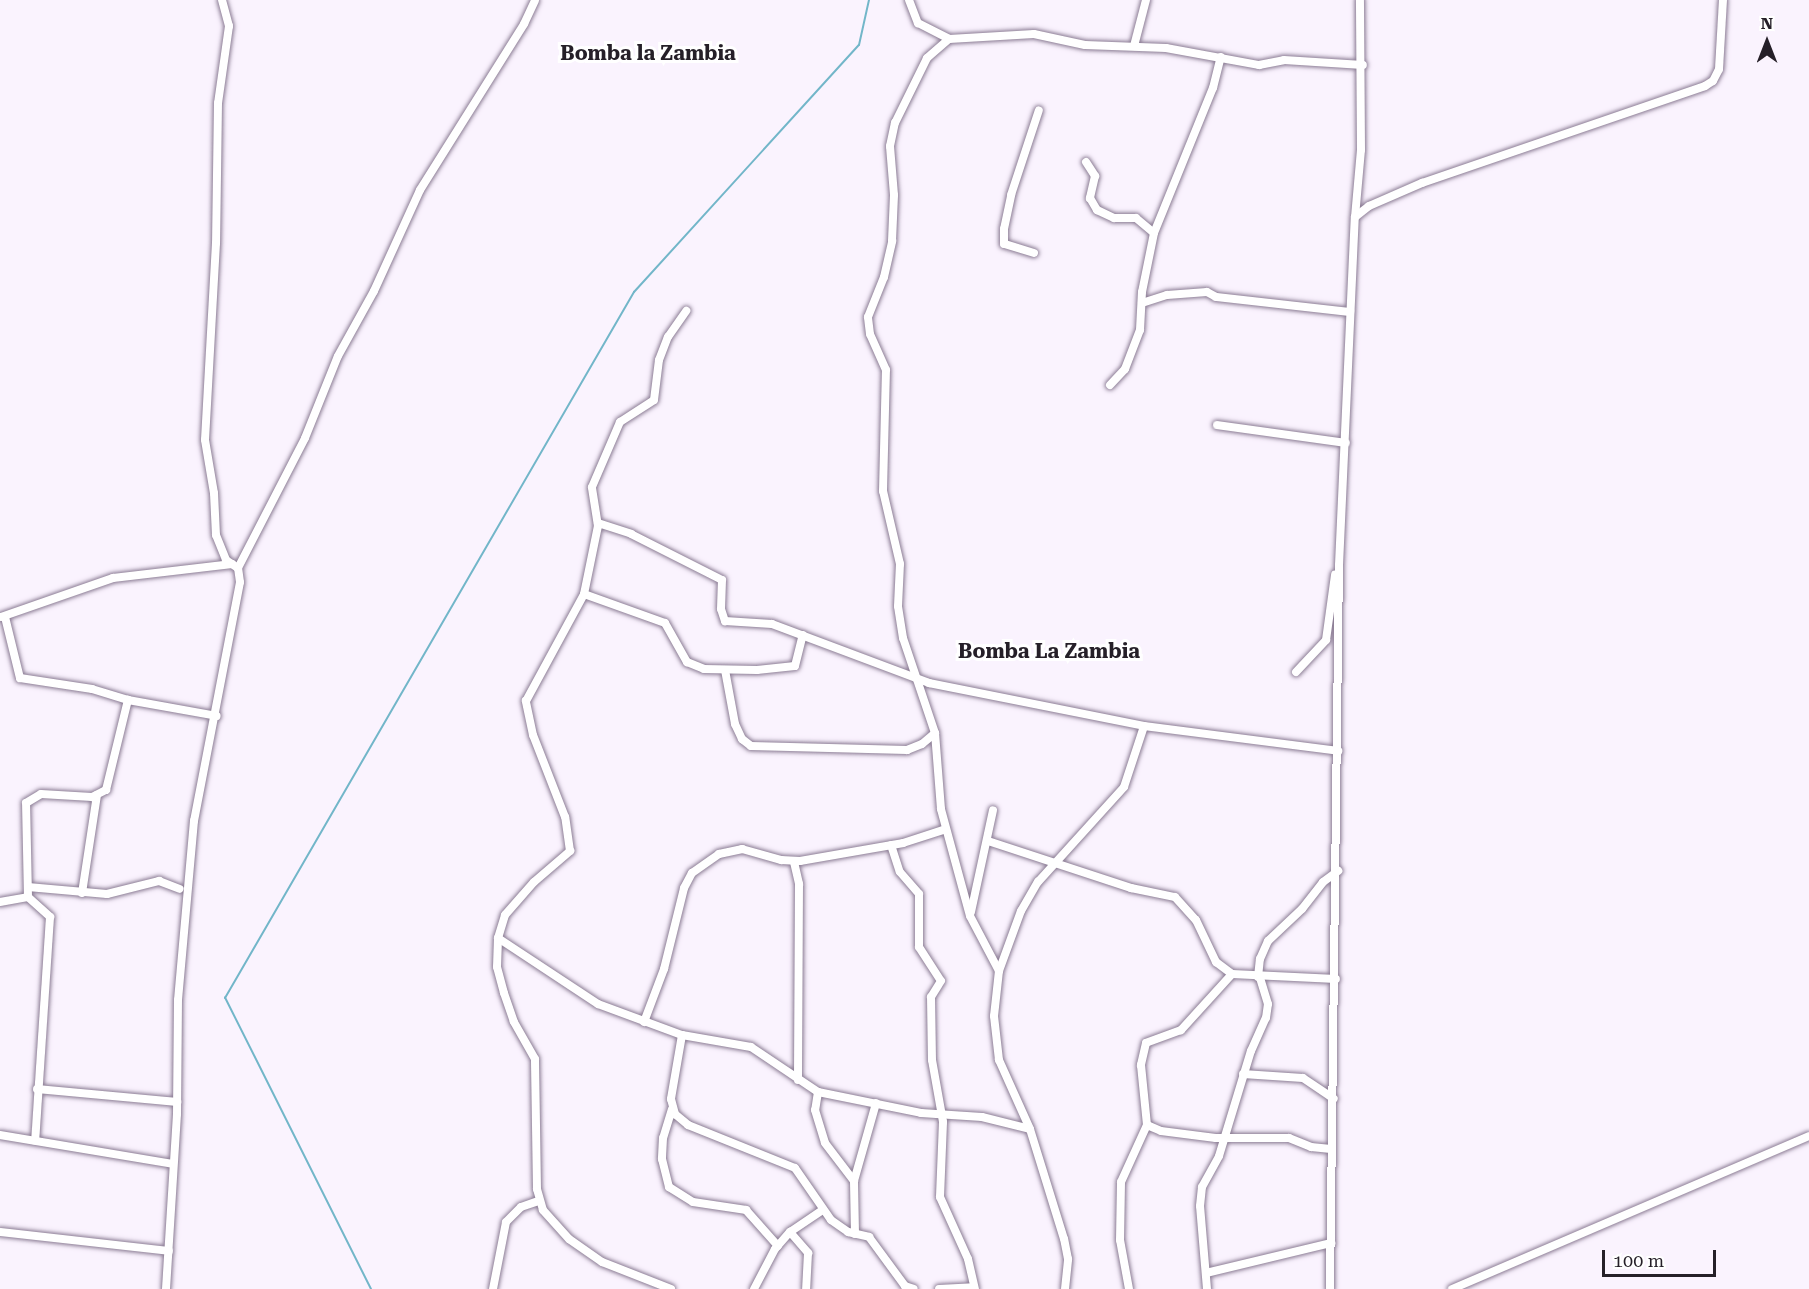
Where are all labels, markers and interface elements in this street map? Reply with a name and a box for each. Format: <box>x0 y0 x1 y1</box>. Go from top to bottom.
north arrow <box>1737 12 1797 72</box>
text: N <box>1761 14 1773 33</box>
district label: Bomba la Zambia <box>560 41 736 65</box>
district label: Bomba La Zambia <box>958 639 1140 663</box>
scale bar <box>1605 1238 1719 1276</box>
text: 100 m <box>1613 1250 1664 1271</box>

